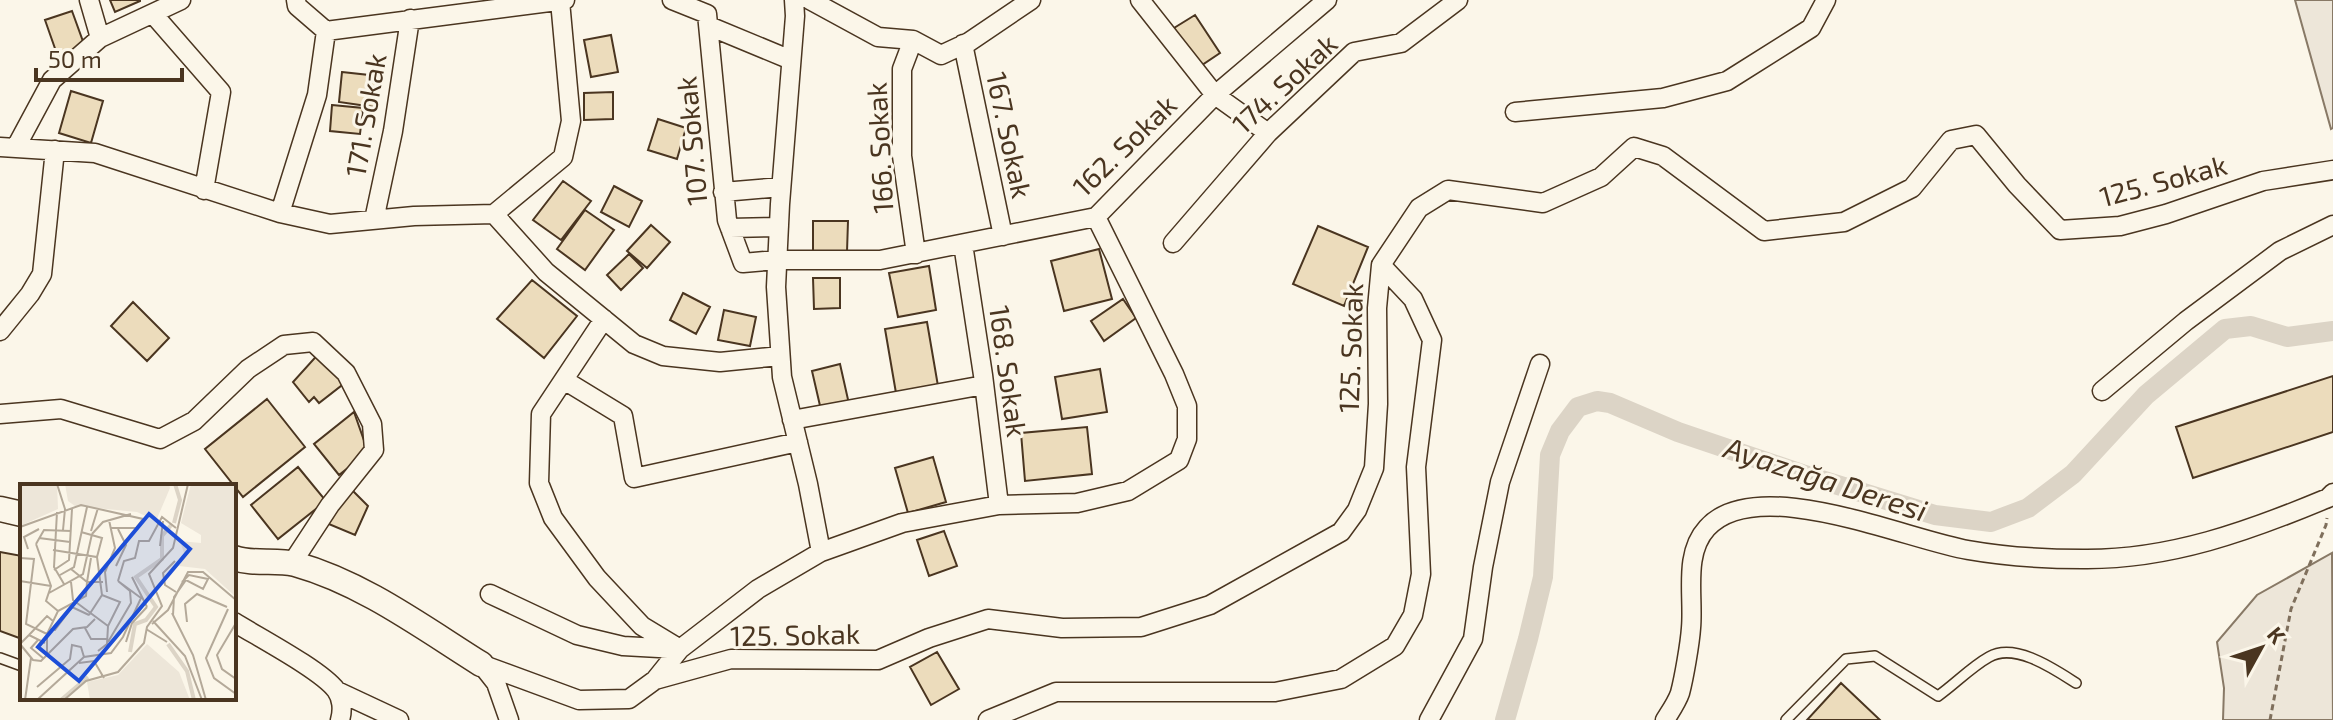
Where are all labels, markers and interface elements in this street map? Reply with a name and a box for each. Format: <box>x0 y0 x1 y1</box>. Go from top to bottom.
street label: 174. Sokak <box>1225 26 1343 140</box>
scale bar <box>36 32 182 82</box>
text: 50 m <box>48 44 102 73</box>
street label: 171. Sokak <box>337 51 393 179</box>
street label: 167. Sokak <box>980 69 1040 201</box>
street label: 107. Sokak <box>668 75 714 207</box>
street label: 166. Sokak <box>859 82 899 214</box>
street label: 162. Sokak <box>1065 87 1183 203</box>
street label: 125. Sokak <box>2096 147 2230 213</box>
street label: 125. Sokak <box>1331 282 1369 414</box>
street label: 168. Sokak <box>983 303 1035 439</box>
water label: Ayazağa Deresi <box>1719 428 1932 529</box>
inset map <box>20 484 236 700</box>
north arrow <box>2221 608 2301 688</box>
street label: 125. Sokak <box>730 616 860 652</box>
text: K <box>2263 621 2292 648</box>

